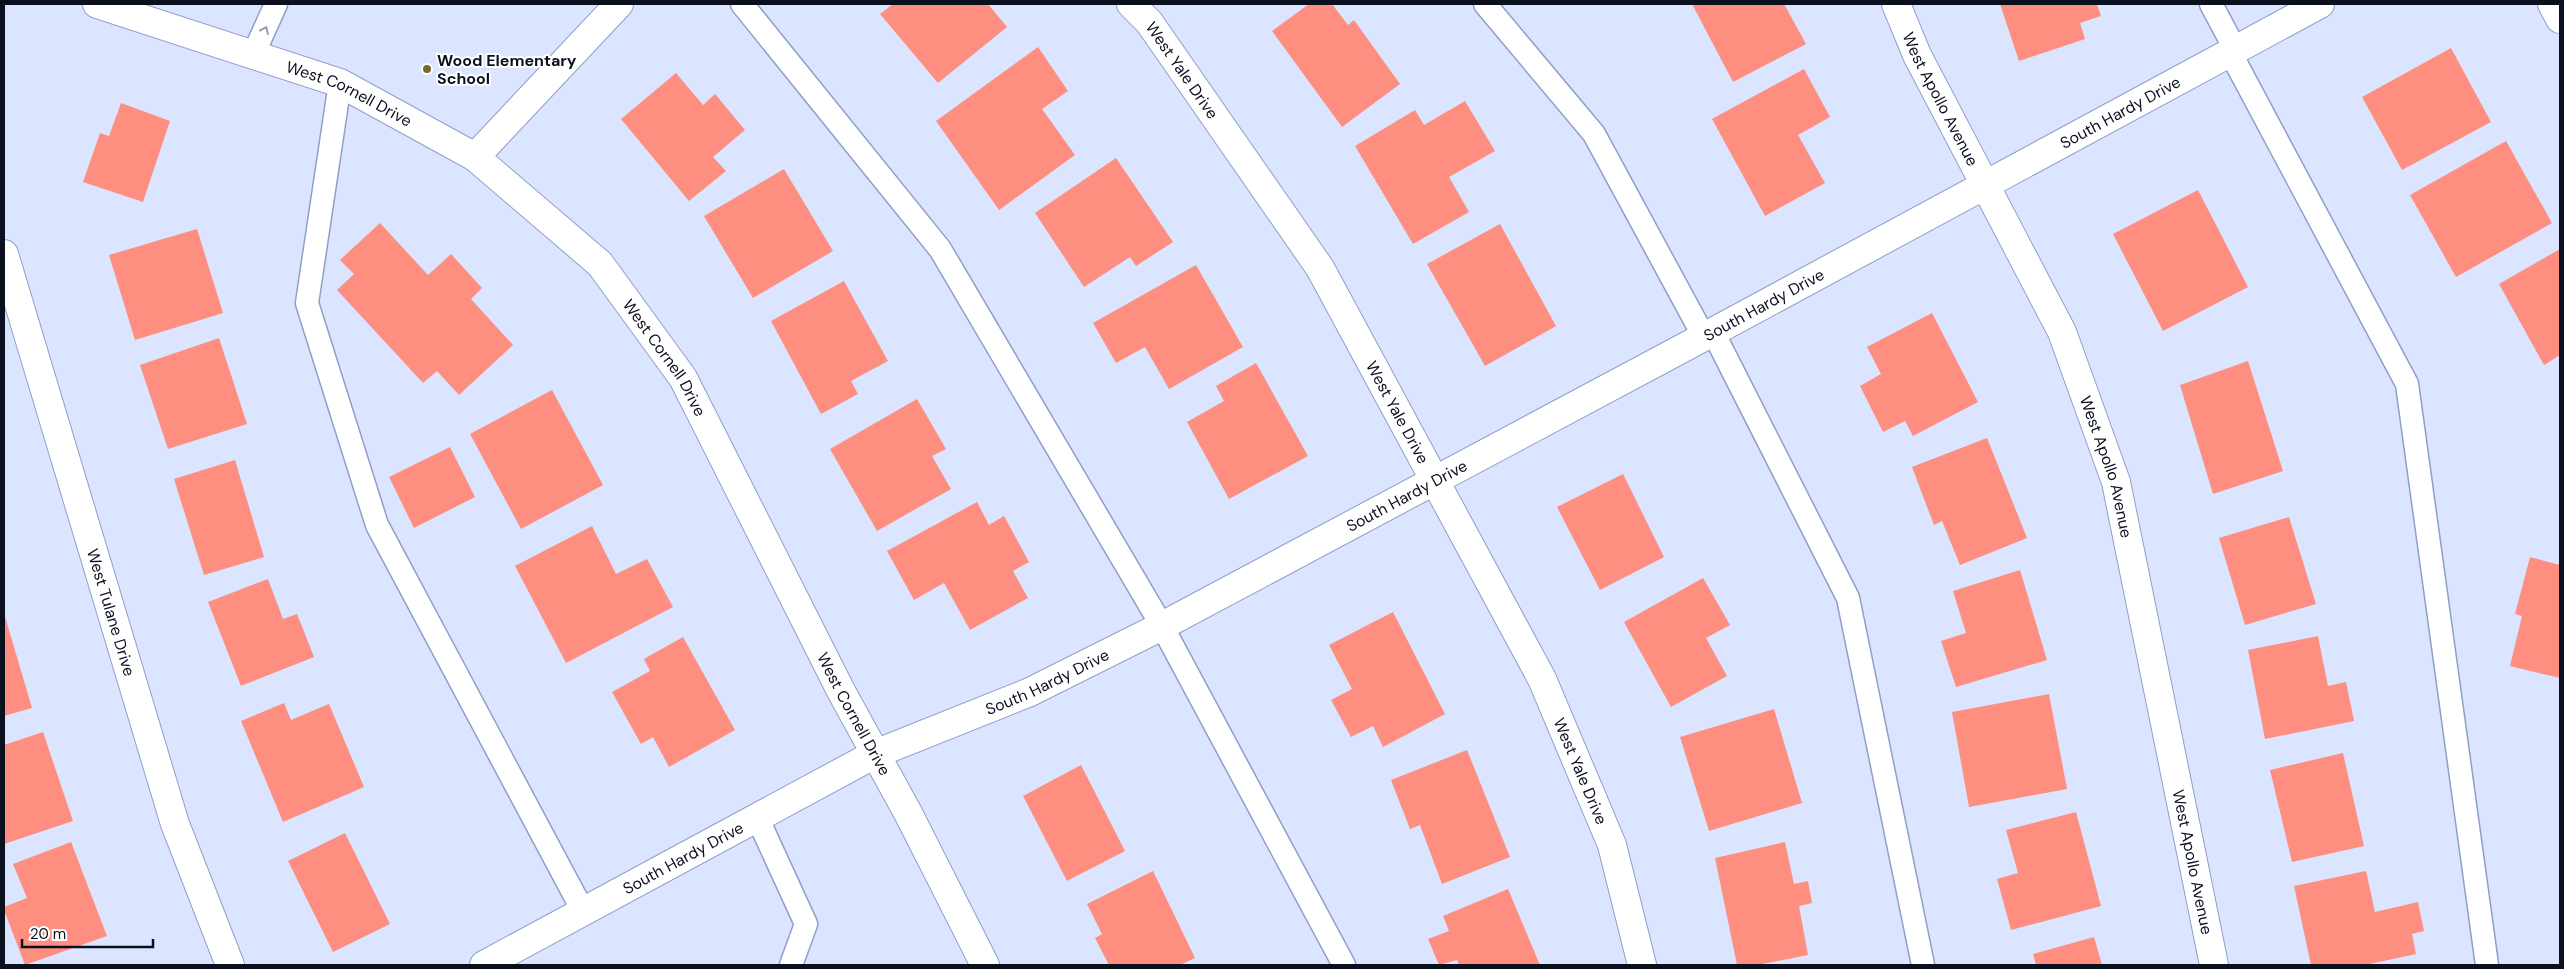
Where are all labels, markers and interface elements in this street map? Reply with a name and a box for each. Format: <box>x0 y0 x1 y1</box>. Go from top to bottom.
street label: West Yale Drive <box>1141 18 1223 123</box>
one-way arrow <box>258 26 269 35</box>
street label: West Apollo Avenue <box>1898 29 1983 170</box>
place label: Wood Elementary School <box>437 50 577 89</box>
street label: West Cornell Drive <box>284 56 416 131</box>
marker: Wood Elementary School <box>421 63 433 75</box>
street label: South Hardy Drive <box>2056 71 2184 154</box>
street label: South Hardy Drive <box>1700 264 1828 346</box>
street label: West Cornell Drive <box>618 295 711 420</box>
street label: West Yale Drive <box>1361 357 1434 468</box>
street label: West Apollo Avenue <box>2075 393 2137 540</box>
street label: South Hardy Drive <box>1343 455 1471 537</box>
street label: West Tulane Drive <box>82 546 140 679</box>
street label: South Hardy Drive <box>982 644 1113 720</box>
street label: West Cornell Drive <box>812 649 895 779</box>
street label: West Yale Drive <box>1549 715 1612 828</box>
street label: West Apollo Avenue <box>2168 788 2218 936</box>
street label: South Hardy Drive <box>619 817 747 899</box>
scale bar <box>22 916 154 948</box>
text: 20 m <box>30 924 66 944</box>

